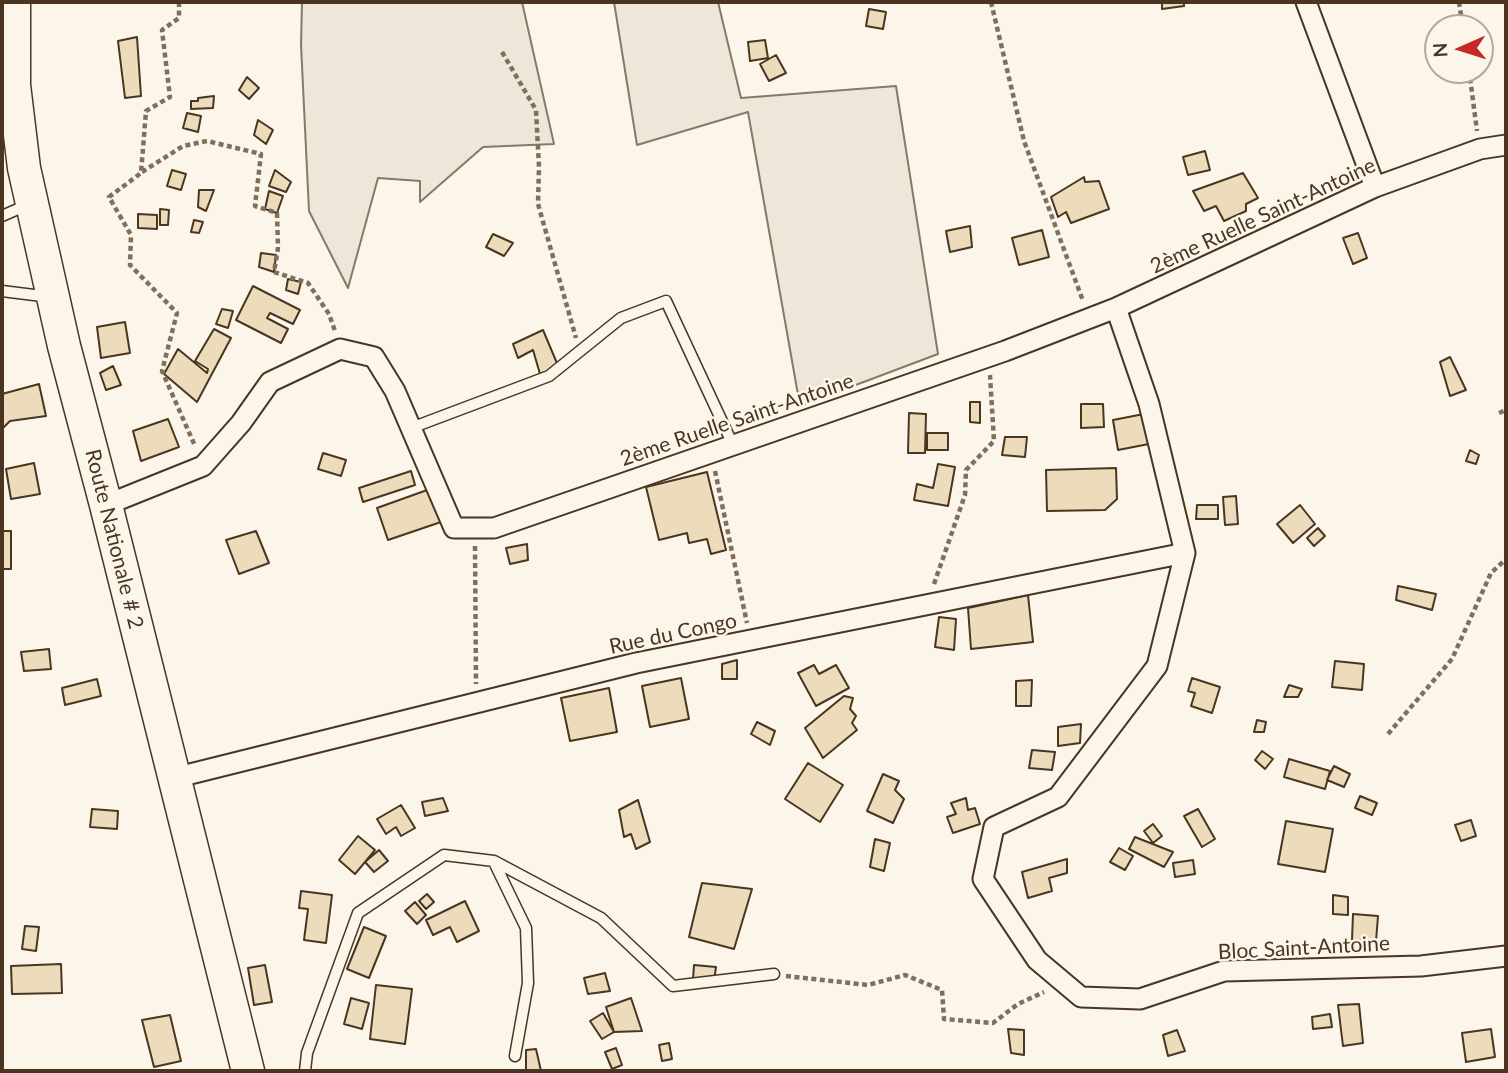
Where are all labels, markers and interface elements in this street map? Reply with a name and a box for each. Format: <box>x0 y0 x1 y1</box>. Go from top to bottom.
north arrow <box>1424 14 1494 84</box>
text: N <box>1428 42 1451 58</box>
street label: 2ème Ruelle Saint-Antoine <box>1146 153 1380 279</box>
street label: 2ème Ruelle Saint-Antoine <box>617 368 857 472</box>
street label: Route Nationale # 2 <box>79 447 149 631</box>
street label: Rue du Congo <box>607 608 739 660</box>
street label: Bloc Saint-Antoine <box>1217 931 1391 965</box>

